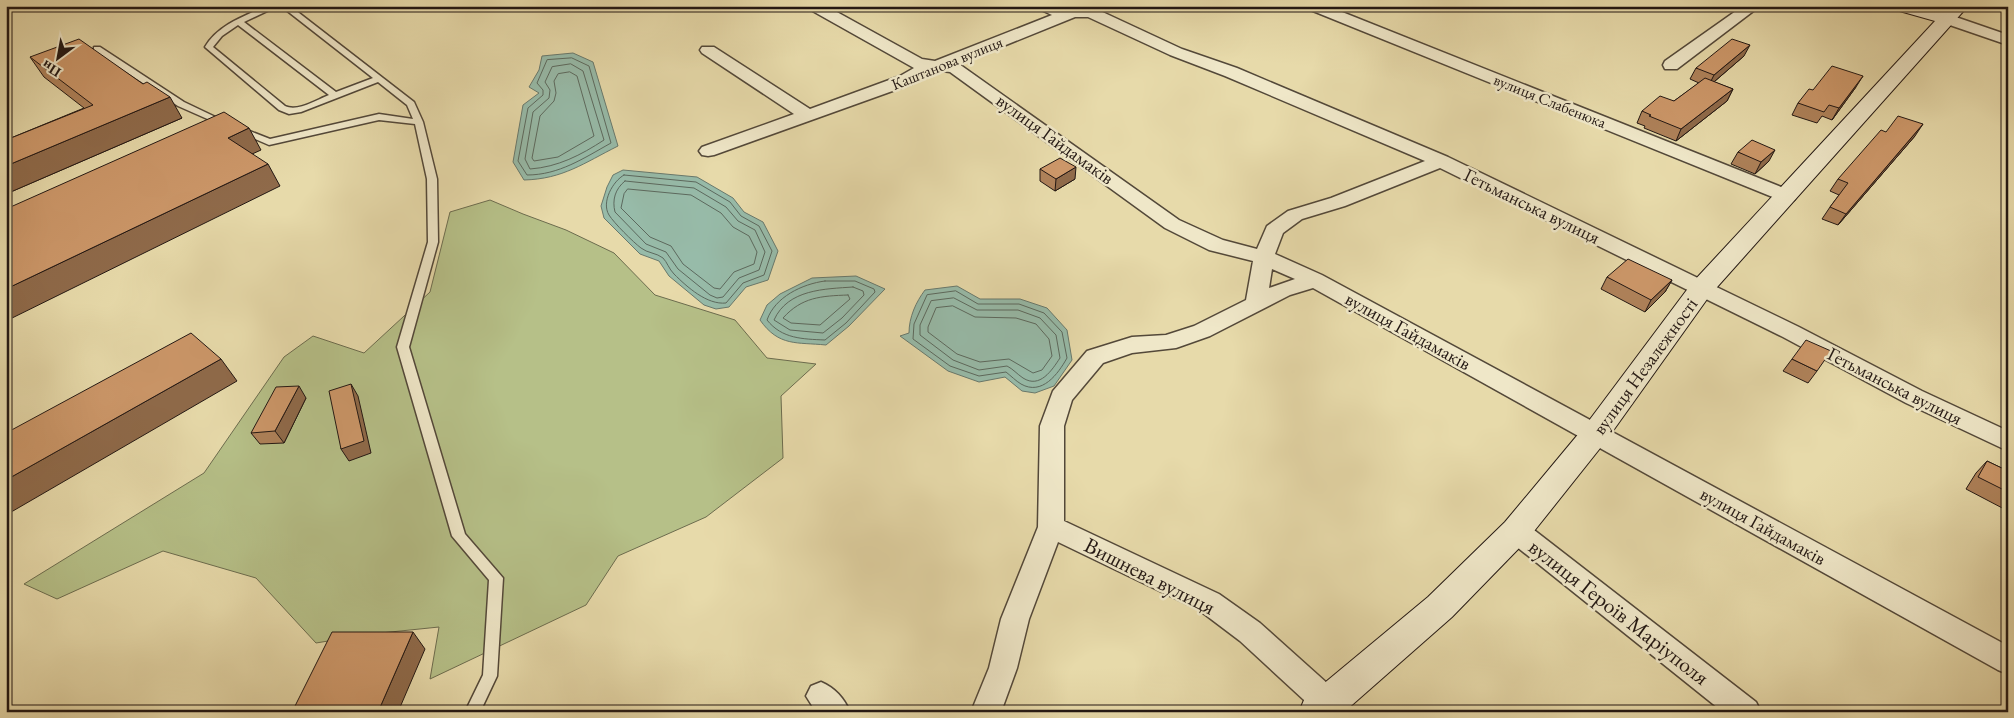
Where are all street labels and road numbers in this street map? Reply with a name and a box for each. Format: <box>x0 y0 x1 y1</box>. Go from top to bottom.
street label: Каштанова вулиця <box>888 31 1006 95</box>
street label: вулиця Слабенюка <box>1491 69 1610 133</box>
street label: вулиця Гайдамаків <box>991 88 1119 190</box>
street label: Гетьманська вулиця <box>1460 162 1605 250</box>
street label: вулиця Гайдамаків <box>1341 286 1475 376</box>
street label: вулиця Незалежності <box>1587 292 1703 440</box>
street label: Гетьманська вулиця <box>1823 341 1967 431</box>
street label: вулиця Гайдамаків <box>1696 481 1830 571</box>
street label: Вишнева вулиця <box>1079 530 1221 622</box>
street label: вулиця Героїв Маріуполя <box>1523 532 1715 692</box>

